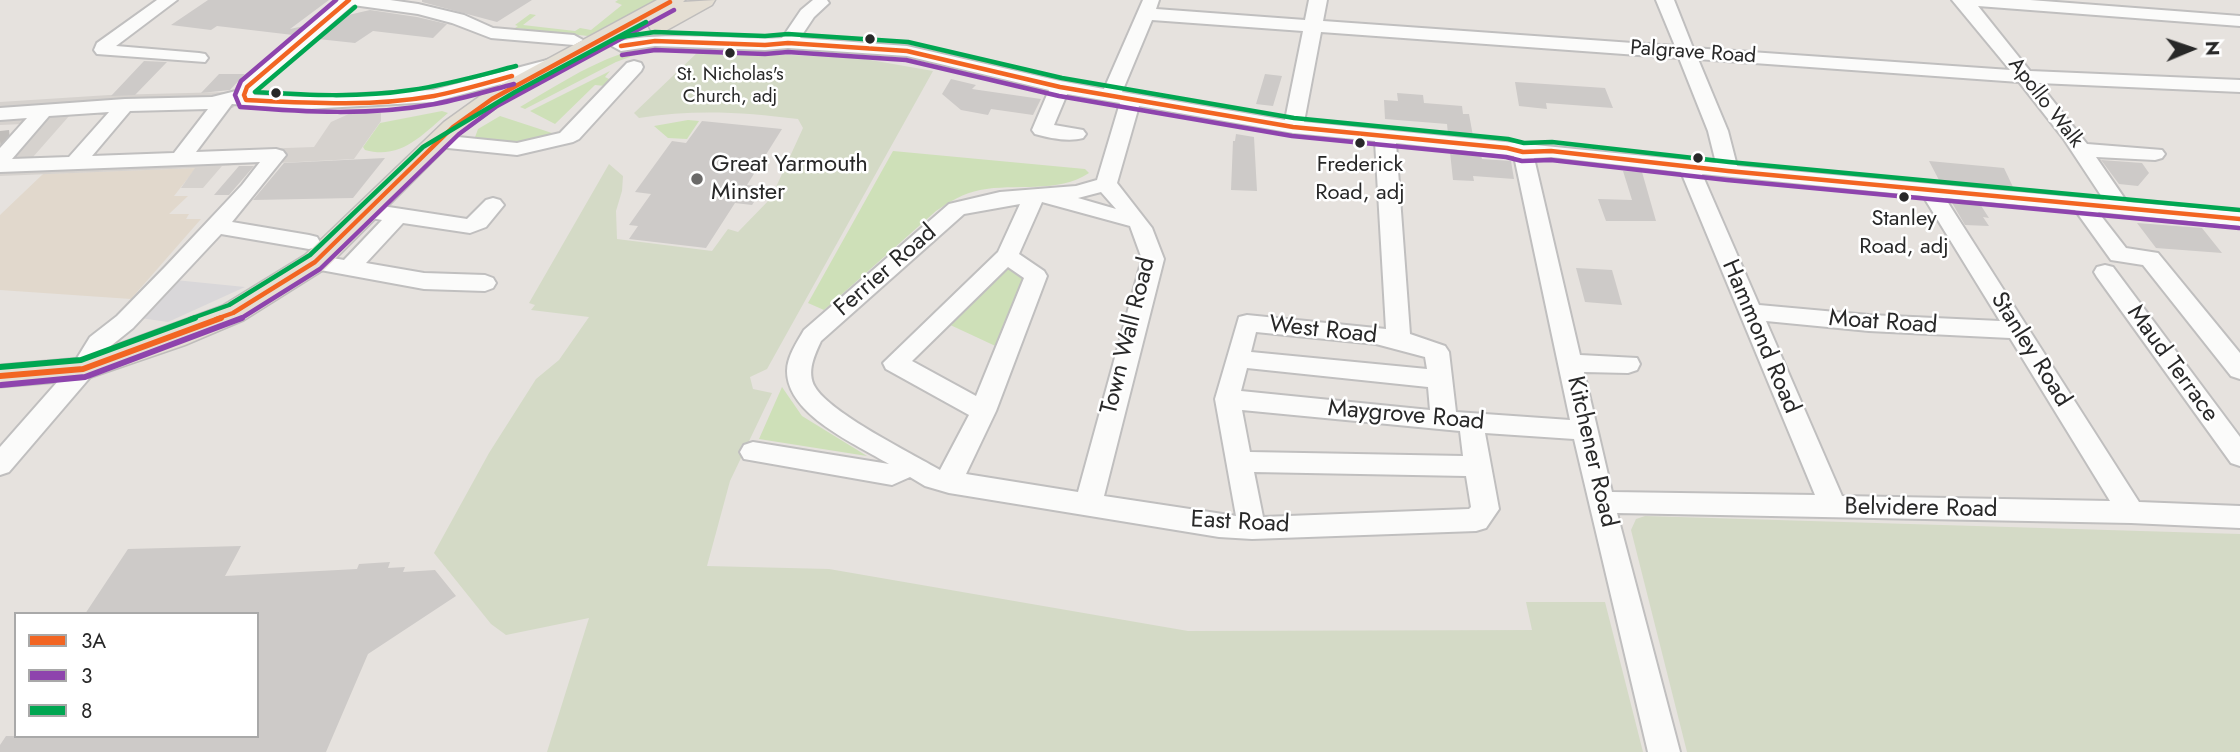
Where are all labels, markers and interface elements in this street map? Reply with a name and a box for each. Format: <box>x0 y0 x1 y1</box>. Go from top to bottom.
north arrow <box>2156 14 2226 84</box>
unlabelled marker <box>863 32 877 46</box>
street label: Palgrave Road <box>1629 36 1757 70</box>
text: N <box>2199 40 2226 56</box>
marker: St. Nicholas's Church, adj <box>723 46 737 60</box>
street label: Apollo Walk <box>2002 53 2088 153</box>
place label: St. Nicholas's Church, adj <box>676 64 784 108</box>
unlabelled marker <box>269 86 283 100</box>
marker: Frederick Road, adj <box>1353 136 1367 150</box>
place label: Great Yarmouth Minster <box>711 151 868 207</box>
unlabelled marker <box>1691 151 1705 165</box>
place label: Frederick Road, adj <box>1315 153 1405 204</box>
marker: Great Yarmouth Minster <box>689 171 705 187</box>
marker: Stanley Road, adj <box>1897 190 1911 204</box>
place label: Stanley Road, adj <box>1859 207 1949 258</box>
street label: Ferrier Road <box>829 219 943 323</box>
street label: Town Wall Road <box>1096 255 1162 417</box>
street label: Hammond Road <box>1715 256 1805 418</box>
street label: Stanley Road <box>1983 287 2077 413</box>
street label: Maud Terrace <box>2120 300 2224 428</box>
street label: Moat Road <box>1828 305 1938 341</box>
street label: West Road <box>1267 311 1379 351</box>
street label: Kitchener Road <box>1560 374 1622 530</box>
street label: Maygrove Road <box>1327 395 1485 437</box>
street label: Belvidere Road <box>1844 493 1998 525</box>
street label: East Road <box>1190 506 1290 540</box>
legend <box>14 612 259 738</box>
text: 3A <box>81 626 106 656</box>
text: 3 <box>81 661 92 691</box>
text: 8 <box>81 696 92 726</box>

